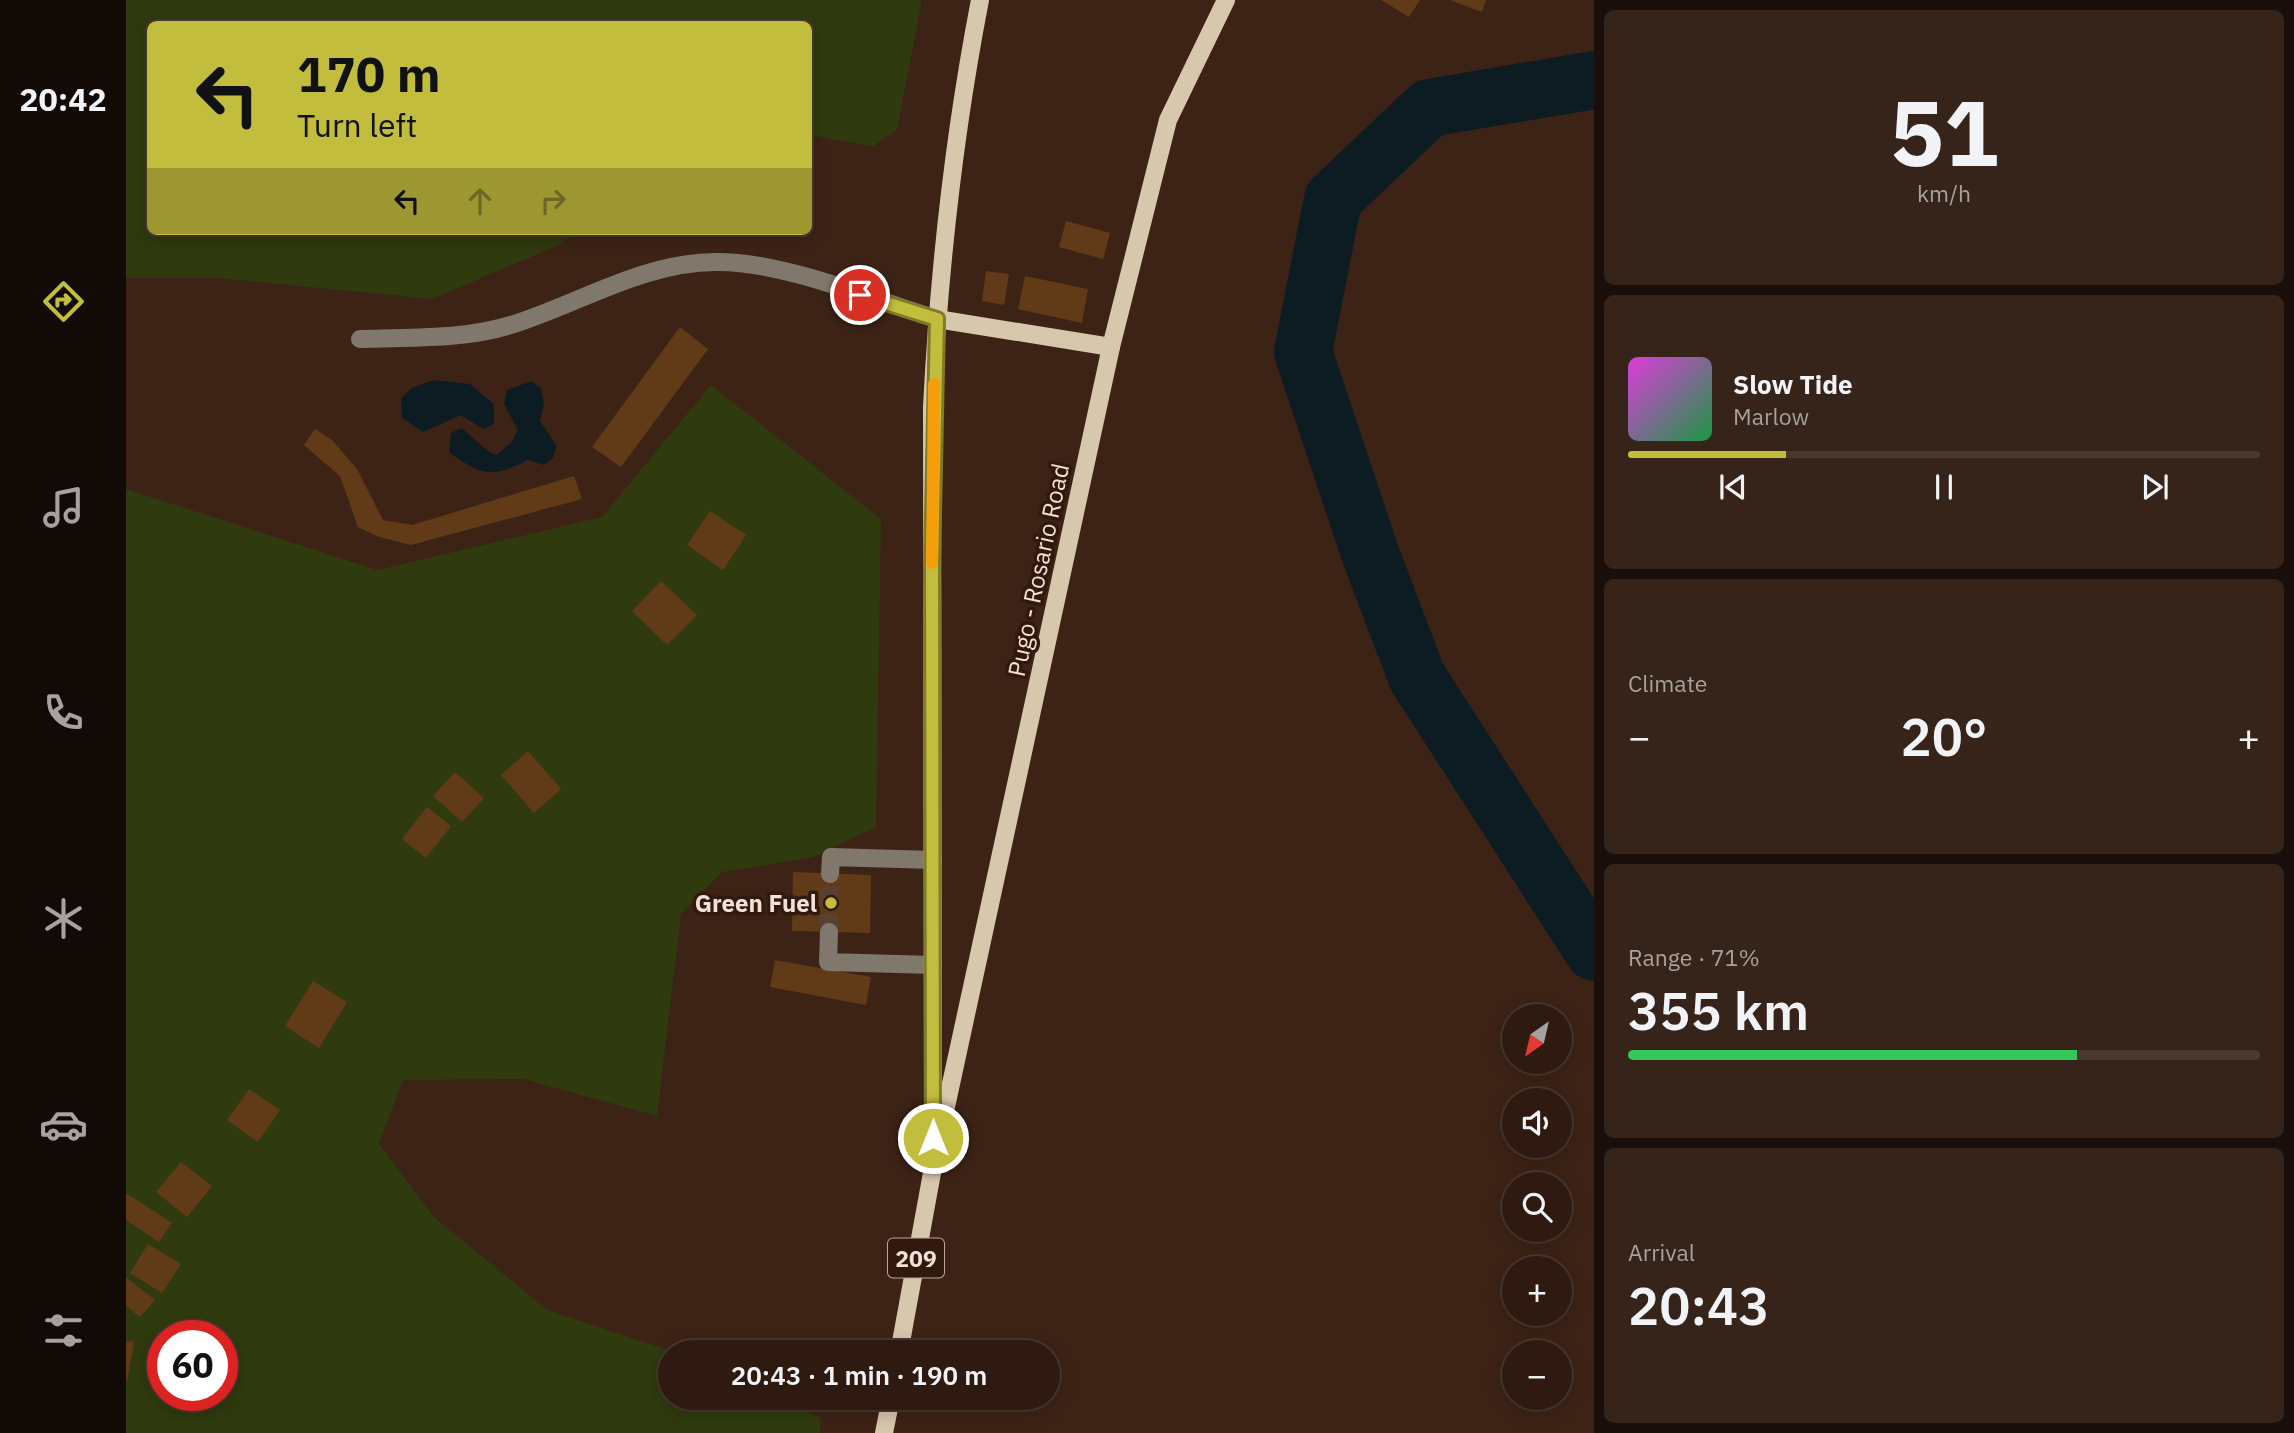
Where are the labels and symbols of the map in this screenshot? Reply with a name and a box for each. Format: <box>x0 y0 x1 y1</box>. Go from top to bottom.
pin <box>830 265 890 325</box>
street label: Pugo - Rosario Road <box>1000 460 1076 680</box>
place label: Green Fuel <box>695 887 817 919</box>
marker: Green Fuel <box>823 895 839 911</box>
north arrow <box>1502 1004 1572 1074</box>
position arrow <box>896 1101 970 1175</box>
road number: 209 <box>888 1238 944 1278</box>
speed limit sign: 60 <box>147 1320 238 1411</box>

